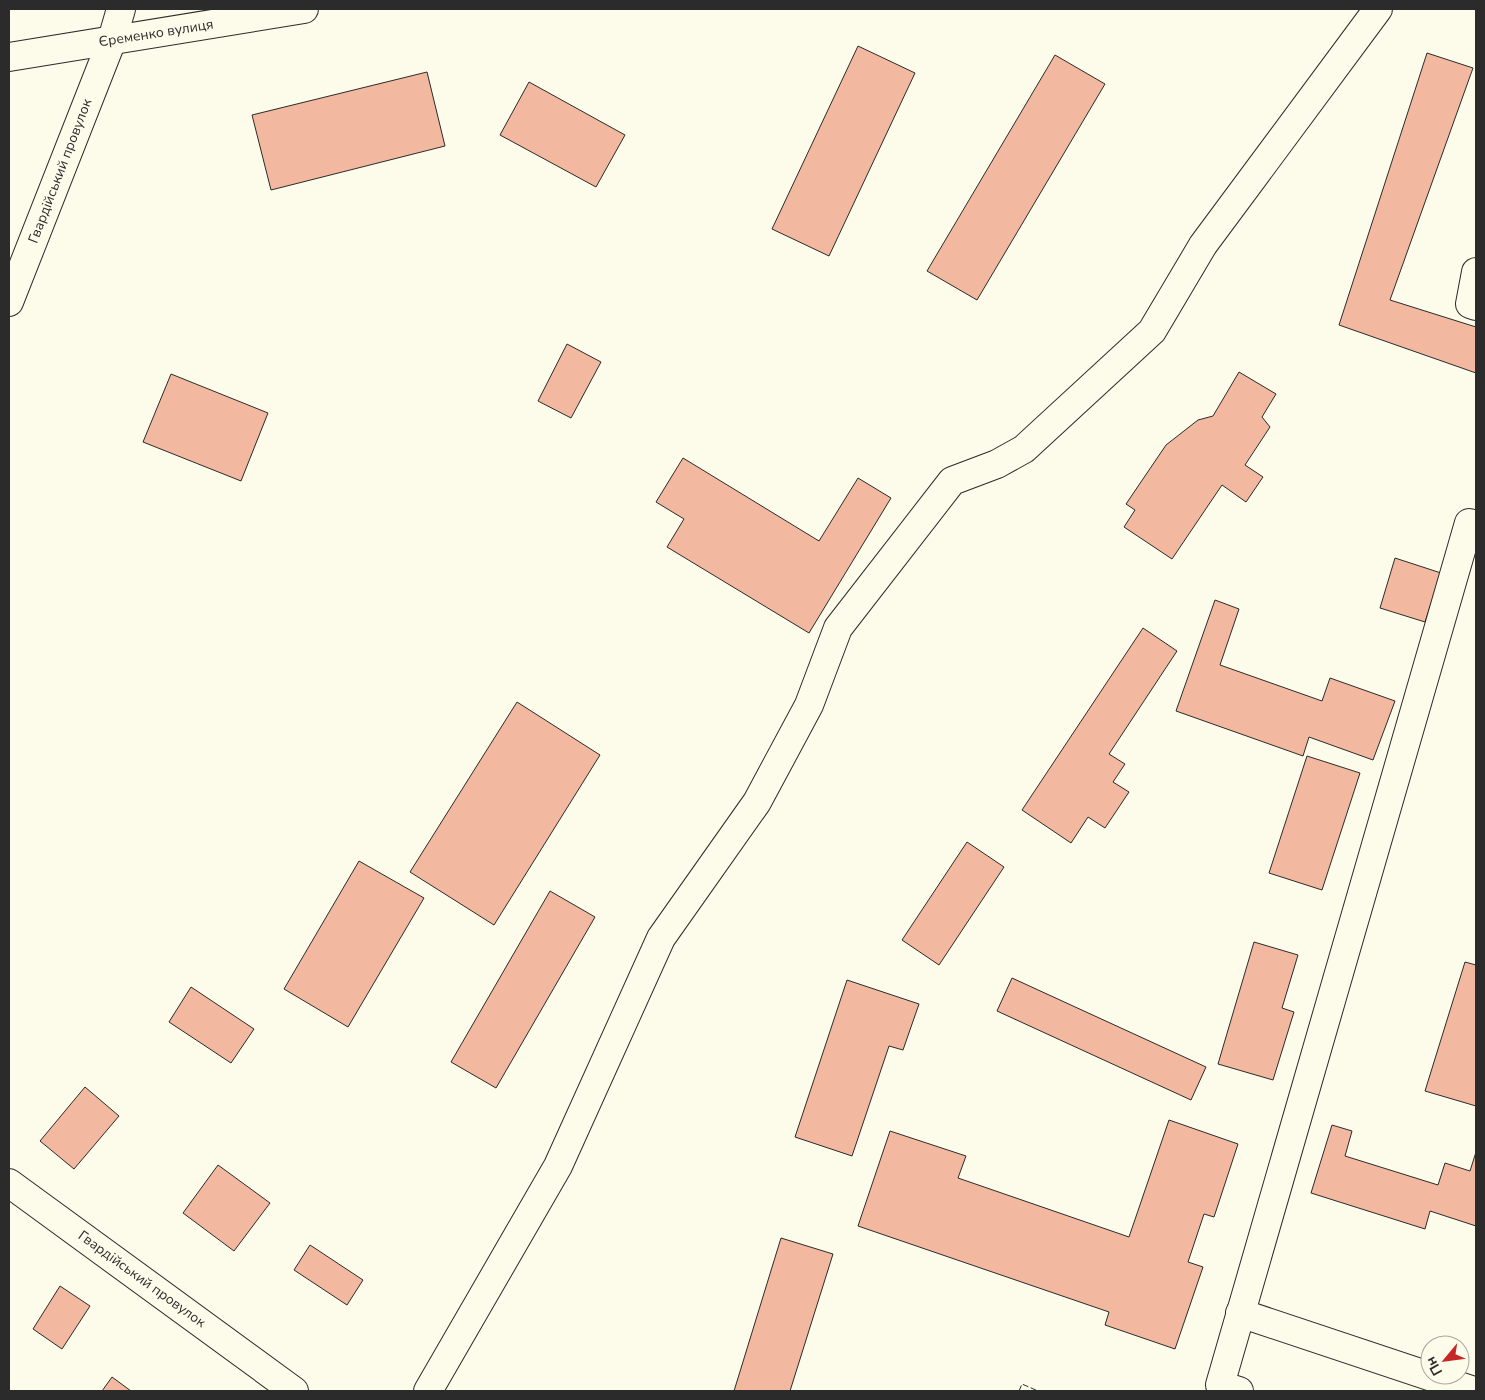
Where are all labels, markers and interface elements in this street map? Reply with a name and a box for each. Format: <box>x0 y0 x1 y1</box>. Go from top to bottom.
street label: Єременко вулиця <box>97 15 215 51</box>
street label: Гвардійський провулок <box>24 95 97 246</box>
street label: Гвардійський провулок <box>74 1226 210 1332</box>
north arrow <box>1420 1335 1470 1385</box>
text: Пн <box>1421 1353 1447 1379</box>

